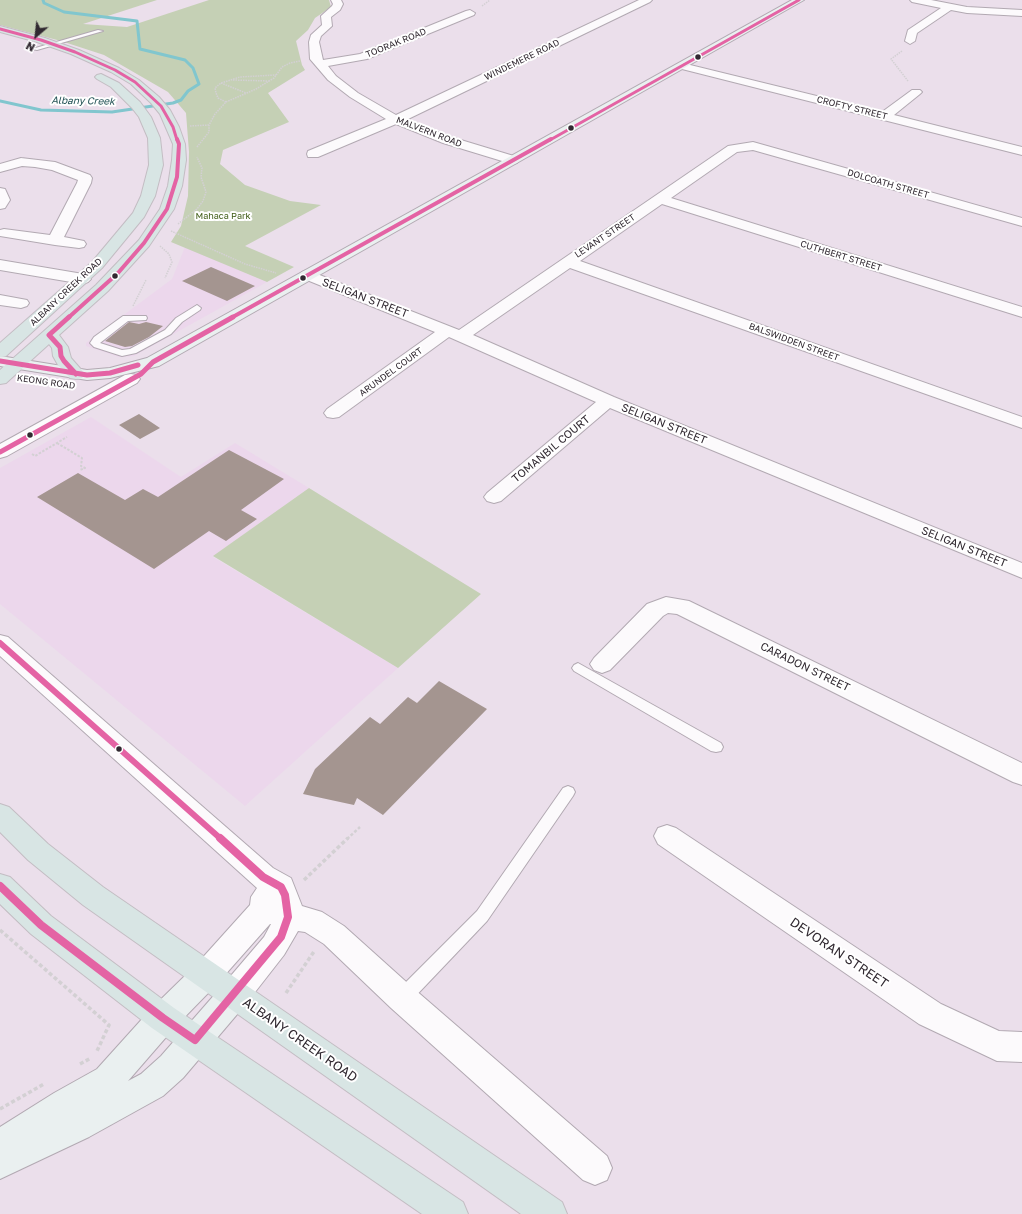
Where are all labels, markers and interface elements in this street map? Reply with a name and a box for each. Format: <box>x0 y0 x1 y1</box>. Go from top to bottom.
north arrow <box>16 16 56 56</box>
street label: TOORAK ROAD <box>364 26 428 60</box>
street label: WINDEMERE ROAD <box>483 37 561 83</box>
text: N <box>23 39 37 55</box>
unlabelled marker <box>693 52 703 62</box>
water label: Albany Creek <box>51 94 115 108</box>
street label: CROFTY STREET <box>816 94 888 122</box>
street label: MALVERN ROAD <box>395 114 463 150</box>
unlabelled marker <box>566 123 576 133</box>
street label: DOLCOATH STREET <box>846 167 930 201</box>
park label: Mahaca Park <box>195 211 251 221</box>
street label: LEVANT STREET <box>573 212 637 260</box>
street label: CUTHBERT STREET <box>799 238 883 274</box>
street label: ALBANY CREEK ROAD <box>28 256 104 328</box>
unlabelled marker <box>110 271 120 281</box>
unlabelled marker <box>298 273 308 283</box>
street label: SELIGAN STREET <box>320 276 410 320</box>
street label: BALSWIDDEN STREET <box>747 321 841 363</box>
street label: ARUNDEL COURT <box>357 345 425 399</box>
street label: KEONG ROAD <box>16 373 76 391</box>
street label: SELIGAN STREET <box>619 401 709 447</box>
street label: TOMANBIL COURT <box>509 413 593 485</box>
unlabelled marker <box>25 430 35 440</box>
street label: SELIGAN STREET <box>919 524 1009 570</box>
street label: CARADON STREET <box>758 640 852 694</box>
unlabelled marker <box>114 744 124 754</box>
street label: DEVORAN STREET <box>787 914 891 992</box>
street label: ALBANY CREEK ROAD <box>240 994 360 1086</box>

